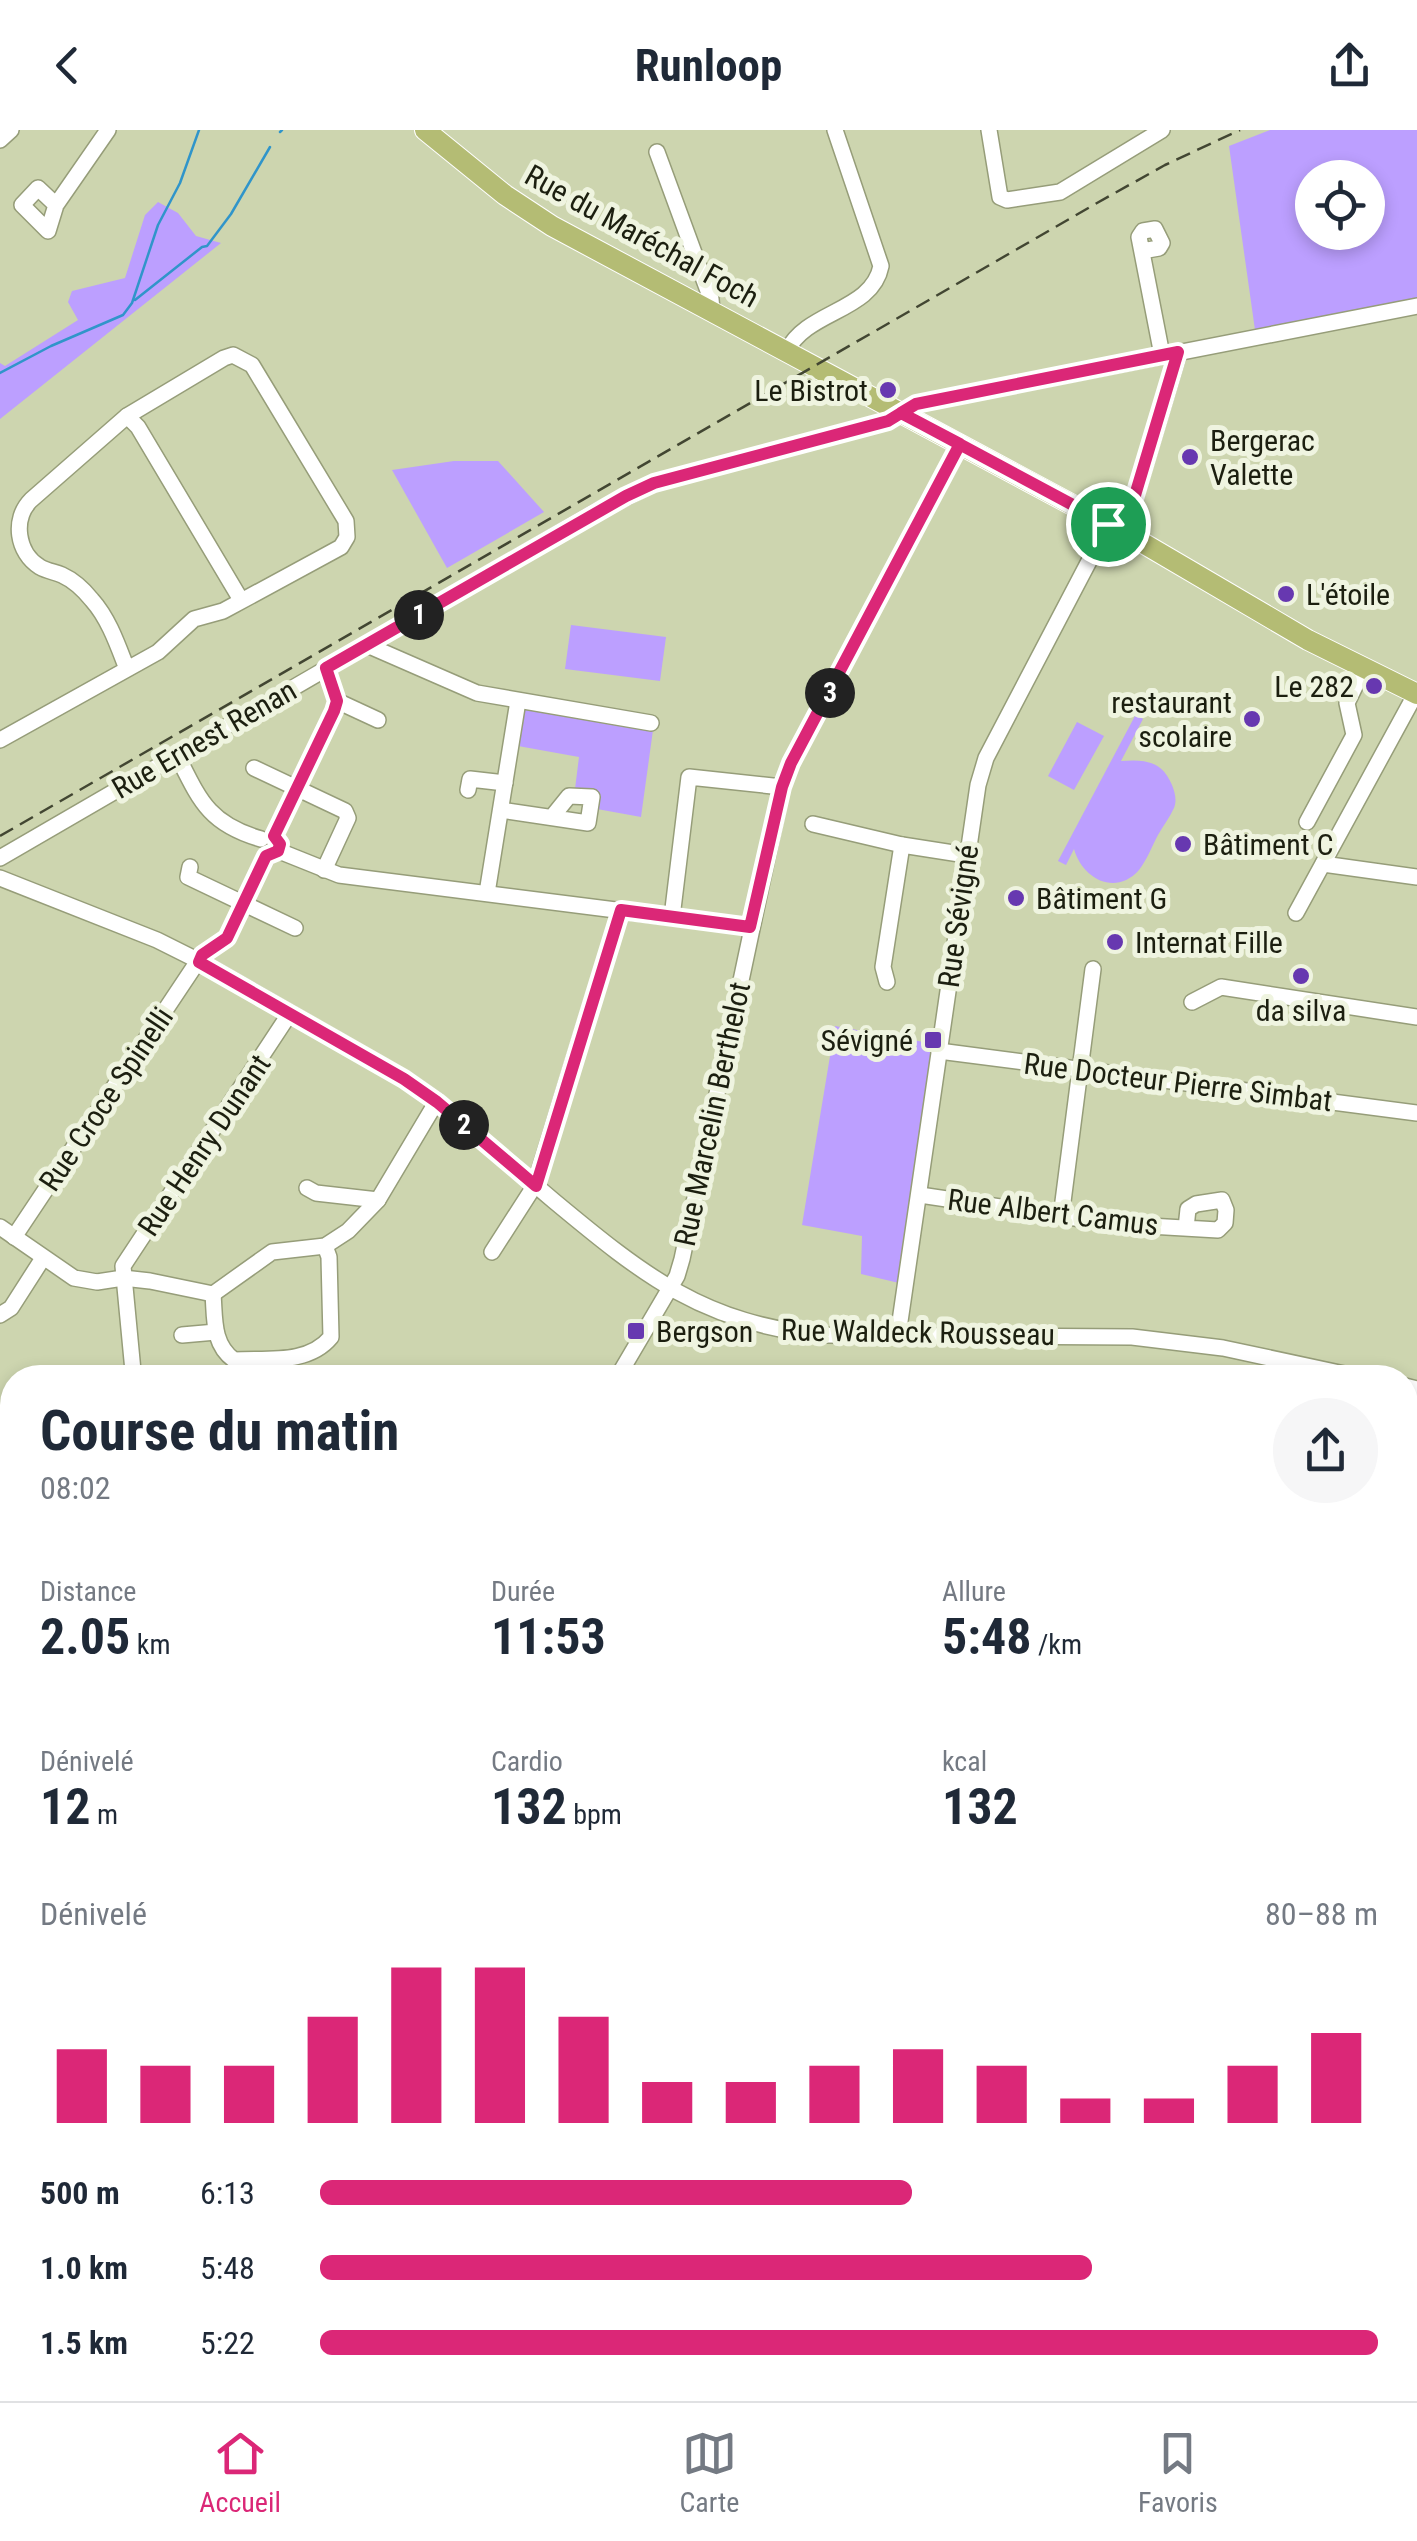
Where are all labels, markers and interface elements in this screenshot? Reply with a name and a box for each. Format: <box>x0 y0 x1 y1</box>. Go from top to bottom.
icon: back <box>40 38 95 93</box>
icon: share <box>1322 38 1377 93</box>
text: Runloop <box>635 39 782 92</box>
street label: Rue du Maréchal Foch <box>519 157 765 315</box>
map controls <box>1295 160 1385 250</box>
button: locate <box>1295 160 1385 250</box>
place label: Le Bistrot <box>754 373 868 408</box>
marker: Le Bistrot <box>877 379 899 401</box>
place label: Bergerac Valette <box>1210 423 1315 492</box>
marker: Bergerac Valette <box>1179 446 1201 468</box>
pin <box>1066 482 1151 567</box>
icon: arrive <box>1081 497 1136 552</box>
place label: L'étoile <box>1306 577 1390 612</box>
marker: L'étoile <box>1275 583 1297 605</box>
pin: 1 <box>394 590 444 640</box>
text: 1 <box>412 598 426 631</box>
pin: 3 <box>805 668 855 718</box>
place label: Le 282 <box>1274 669 1354 704</box>
street label: Rue Ernest Renan <box>106 672 302 806</box>
marker: Le 282 <box>1363 675 1385 697</box>
text: 3 <box>823 676 837 709</box>
place label: restaurant scolaire <box>1111 685 1232 754</box>
marker: restaurant scolaire <box>1241 708 1263 730</box>
place label: Bâtiment C <box>1203 827 1333 862</box>
marker: Bâtiment C <box>1172 833 1194 855</box>
street label: Rue Sévigné <box>931 842 985 990</box>
place label: Bâtiment G <box>1036 881 1167 916</box>
marker: Bâtiment G <box>1005 887 1027 909</box>
place label: Internat Fille <box>1135 925 1283 960</box>
marker: Internat Fille <box>1104 931 1126 953</box>
marker: da silva <box>1290 965 1312 987</box>
street label: Rue Marcelin Berthelot <box>667 979 757 1249</box>
place label: da silva <box>1256 993 1346 1028</box>
street label: Rue Croce Spinelli <box>32 1001 180 1197</box>
place label: Sévigné <box>820 1023 913 1058</box>
marker: Sévigné <box>922 1029 944 1051</box>
street label: Rue Docteur Pierre Simbat <box>1022 1046 1334 1118</box>
street label: Rue Henry Dunant <box>130 1048 278 1242</box>
pin: 2 <box>439 1100 489 1150</box>
text: 2 <box>457 1108 471 1141</box>
street label: Rue Albert Camus <box>946 1182 1160 1242</box>
street label: Rue Waldeck Rousseau <box>781 1312 1055 1352</box>
place label: Bergson <box>656 1314 753 1349</box>
marker: Bergson <box>625 1320 647 1342</box>
button: share <box>1273 1398 1378 1503</box>
text: Course du matin <box>40 1399 399 1463</box>
text: 08:02 <box>40 1469 111 1507</box>
text: Distance <box>40 1575 137 1608</box>
text: Durée <box>491 1575 555 1608</box>
text: Allure <box>942 1575 1006 1608</box>
text: 2.05 <box>40 1608 130 1666</box>
text: 11:53 <box>491 1608 606 1666</box>
text: 5:48 <box>942 1608 1031 1666</box>
text: km <box>130 1628 170 1661</box>
text: /km <box>1031 1628 1082 1661</box>
text: Dénivelé <box>40 1745 134 1778</box>
text: Cardio <box>491 1745 563 1778</box>
text: kcal <box>942 1745 987 1778</box>
text: 12 <box>40 1778 91 1836</box>
text: 132 <box>491 1778 567 1836</box>
text: 132 <box>942 1778 1018 1836</box>
text: m <box>91 1798 118 1831</box>
text: bpm <box>567 1798 622 1831</box>
text: Dénivelé <box>40 1895 147 1933</box>
text: 80–88 m <box>1265 1895 1378 1933</box>
text: 500 m <box>40 2174 120 2212</box>
text: 6:13 <box>200 2174 255 2212</box>
text: 1.0 km <box>40 2249 128 2287</box>
text: 5:48 <box>200 2249 255 2287</box>
text: 1.5 km <box>40 2324 128 2362</box>
text: 5:22 <box>200 2324 255 2362</box>
tab: Accueil <box>199 2426 281 2519</box>
tab: Carte <box>679 2426 739 2519</box>
tab: Favoris <box>1138 2426 1218 2519</box>

